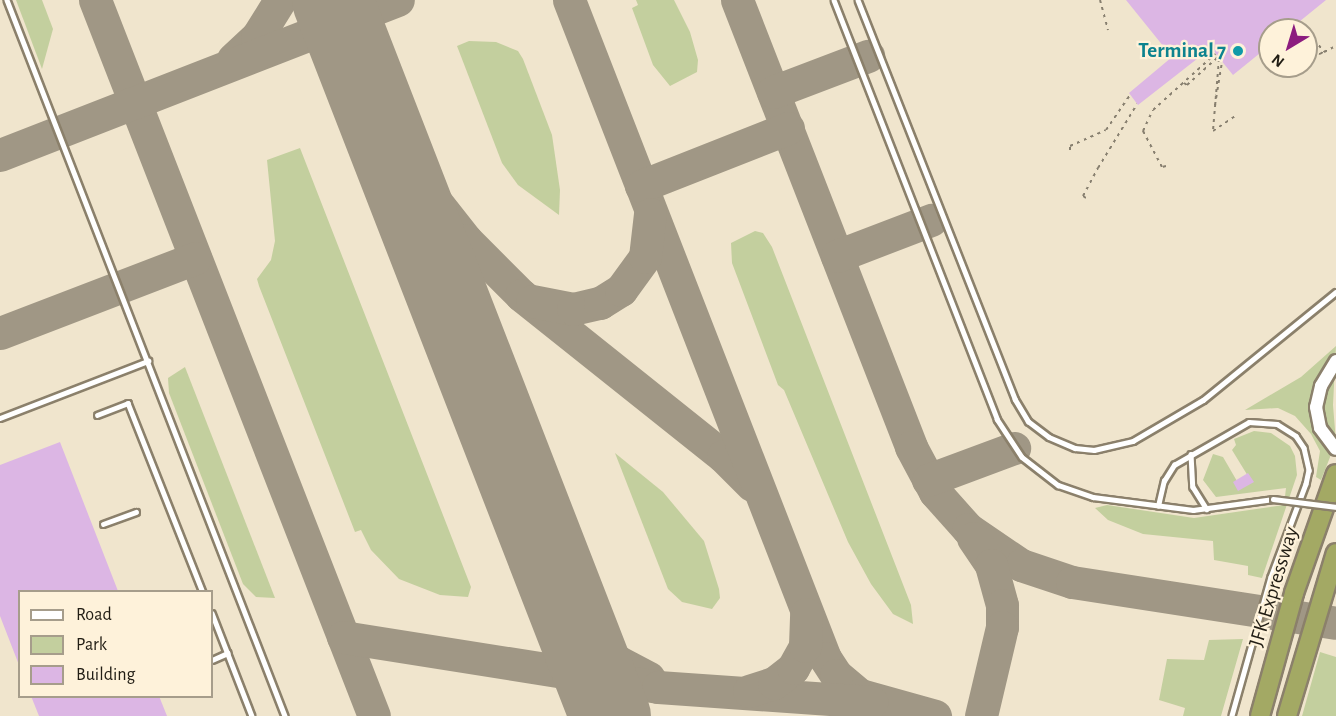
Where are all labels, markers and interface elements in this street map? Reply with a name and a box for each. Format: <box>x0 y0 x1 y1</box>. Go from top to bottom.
north arrow <box>1258 18 1318 78</box>
place label: Terminal 7 <box>1138 38 1226 64</box>
marker: Terminal 7 <box>1231 44 1245 58</box>
text: N <box>1269 51 1287 70</box>
street label: JFK Expressway <box>1244 524 1304 650</box>
legend <box>18 590 213 698</box>
text: Road <box>76 606 112 624</box>
text: Park <box>76 636 107 654</box>
text: Building <box>76 666 135 684</box>

